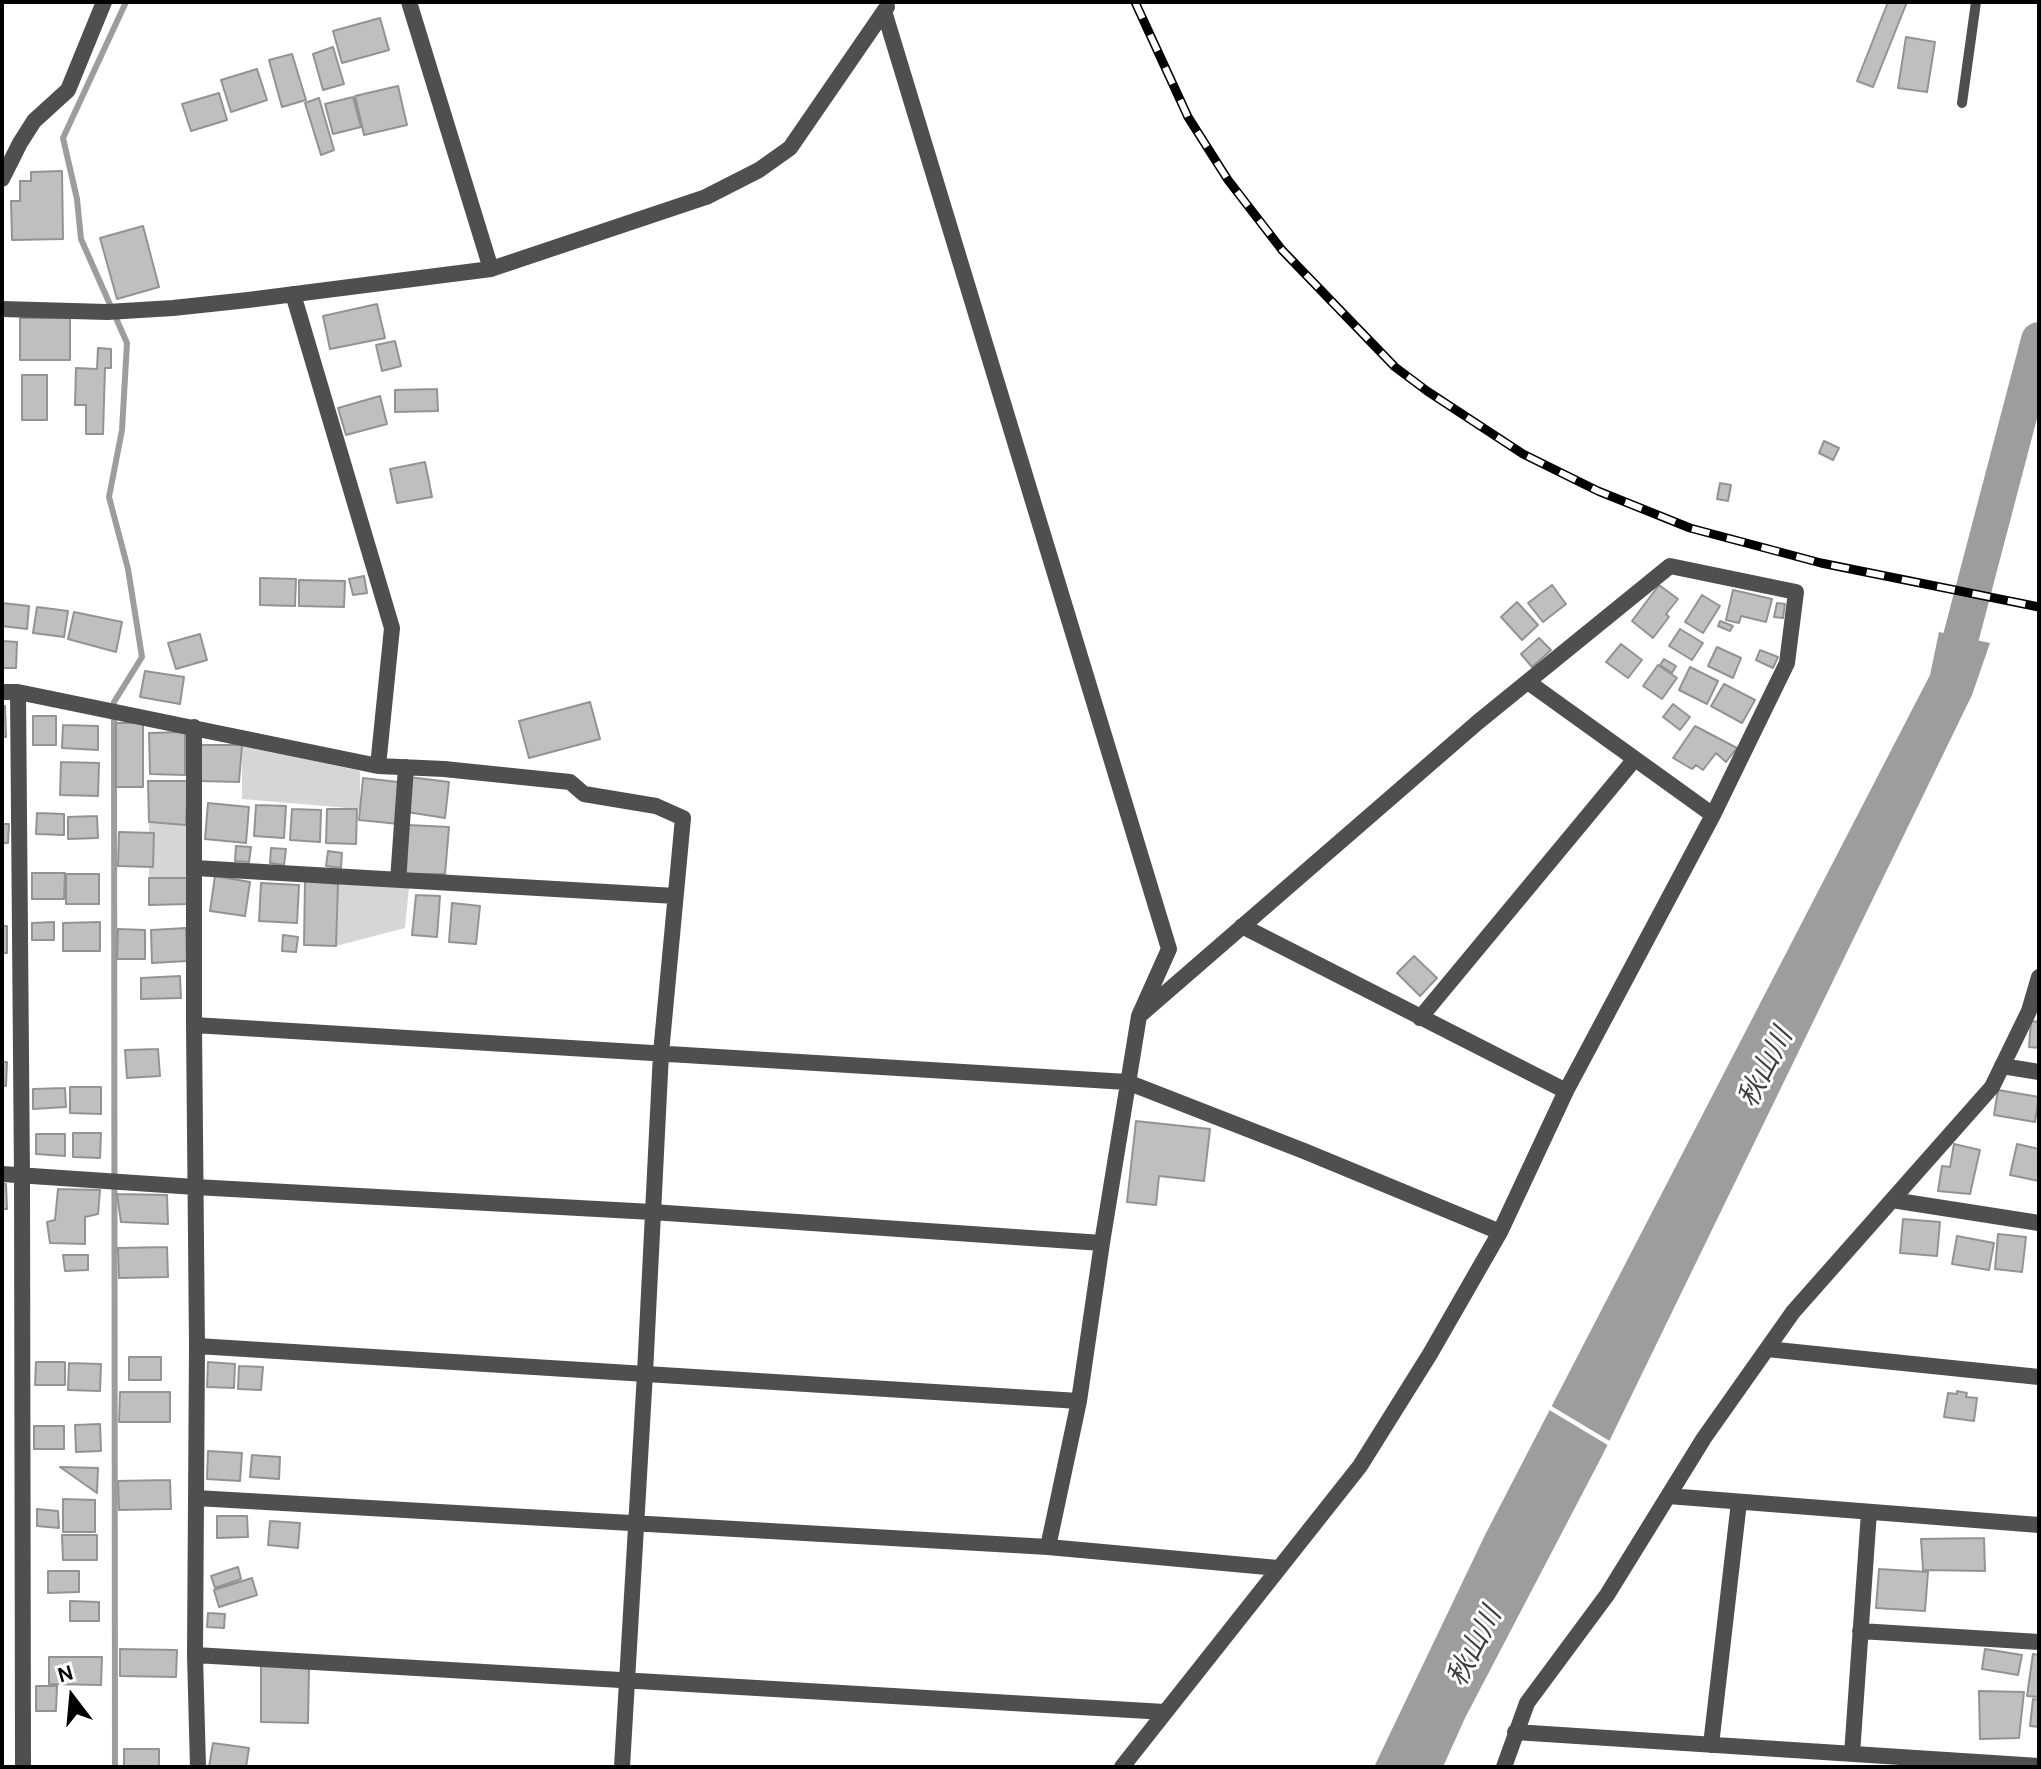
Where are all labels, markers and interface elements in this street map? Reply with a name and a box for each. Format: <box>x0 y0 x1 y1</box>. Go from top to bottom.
water label: 秋山川 <box>1732 1023 1800 1113</box>
water label: 秋山川 <box>1441 1602 1509 1692</box>
north arrow <box>32 1657 112 1737</box>
text: N <box>54 1659 77 1689</box>

